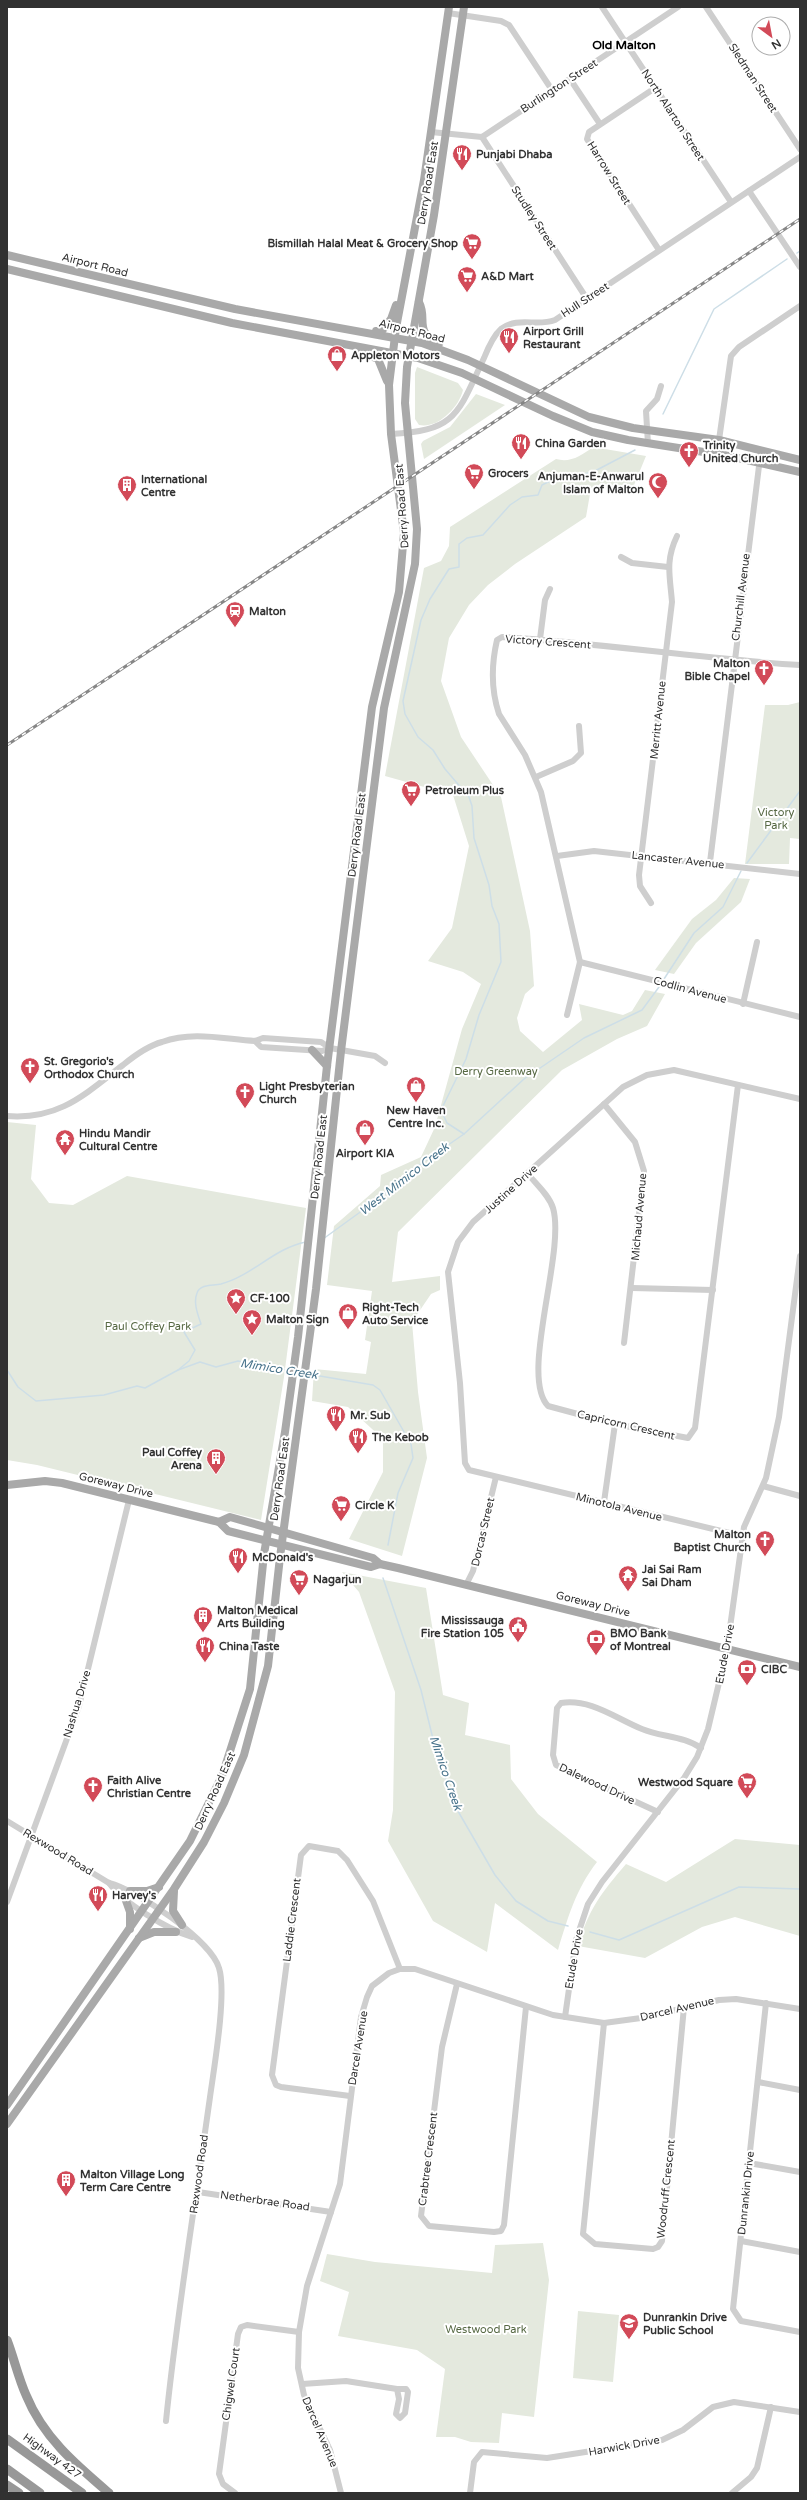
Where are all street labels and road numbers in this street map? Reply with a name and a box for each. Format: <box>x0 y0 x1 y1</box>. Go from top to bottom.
street label: Sledman Street <box>726 41 780 115</box>
street label: Burlington Street <box>518 56 600 116</box>
street label: North Alarton Street <box>639 67 707 163</box>
street label: Harrow Street <box>584 139 634 207</box>
street label: Derry Road East <box>415 140 441 226</box>
street label: Studley Street <box>509 184 559 252</box>
street label: Airport Road <box>61 251 129 279</box>
street label: Hull Street <box>559 280 611 320</box>
street label: Airport Road <box>378 317 446 345</box>
street label: Derry Road East <box>393 463 411 549</box>
street label: Churchill Avenue <box>729 553 753 641</box>
street label: Victory Crescent <box>505 633 591 651</box>
street label: Merritt Avenue <box>647 680 669 760</box>
street label: Derry Road East <box>345 792 369 878</box>
street label: Lancaster Avenue <box>631 849 725 871</box>
street label: Codlin Avenue <box>652 974 728 1006</box>
street label: Derry Road East <box>308 1114 330 1200</box>
street label: Justine Drive <box>482 1162 540 1216</box>
street label: Michaud Avenue <box>629 1173 649 1261</box>
street label: Capricorn Crescent <box>576 1407 676 1443</box>
street label: Derry Road East <box>268 1436 292 1522</box>
street label: Goreway Drive <box>78 1470 154 1500</box>
street label: Minotola Avenue <box>574 1490 664 1524</box>
street label: Dorcas Street <box>469 1496 497 1568</box>
street label: Goreway Drive <box>555 1589 631 1619</box>
street label: Etude Drive <box>713 1623 737 1685</box>
street label: Nashua Drive <box>61 1669 93 1739</box>
street label: Derry Road East <box>192 1750 238 1832</box>
street label: Dalewood Drive <box>557 1761 637 1807</box>
street label: Rexwood Road <box>21 1826 96 1878</box>
street label: Laddie Crescent <box>280 1877 304 1963</box>
street label: Etude Drive <box>562 1928 586 1990</box>
street label: Darcel Avenue <box>639 1994 715 2024</box>
street label: Darcel Avenue <box>346 2010 370 2086</box>
street label: Crabtree Crescent <box>416 2111 440 2207</box>
street label: Rexwood Road <box>187 2134 211 2214</box>
street label: Woodruff Crescent <box>654 2139 678 2239</box>
street label: Dunrankin Drive <box>735 2151 757 2235</box>
street label: Netherbrae Road <box>219 2188 311 2214</box>
street label: Chigwel Court <box>219 2347 243 2421</box>
street label: Darcel Avenue <box>299 2395 341 2469</box>
street label: Highway 427 <box>20 2431 84 2481</box>
street label: Harwick Drive <box>587 2433 661 2459</box>

